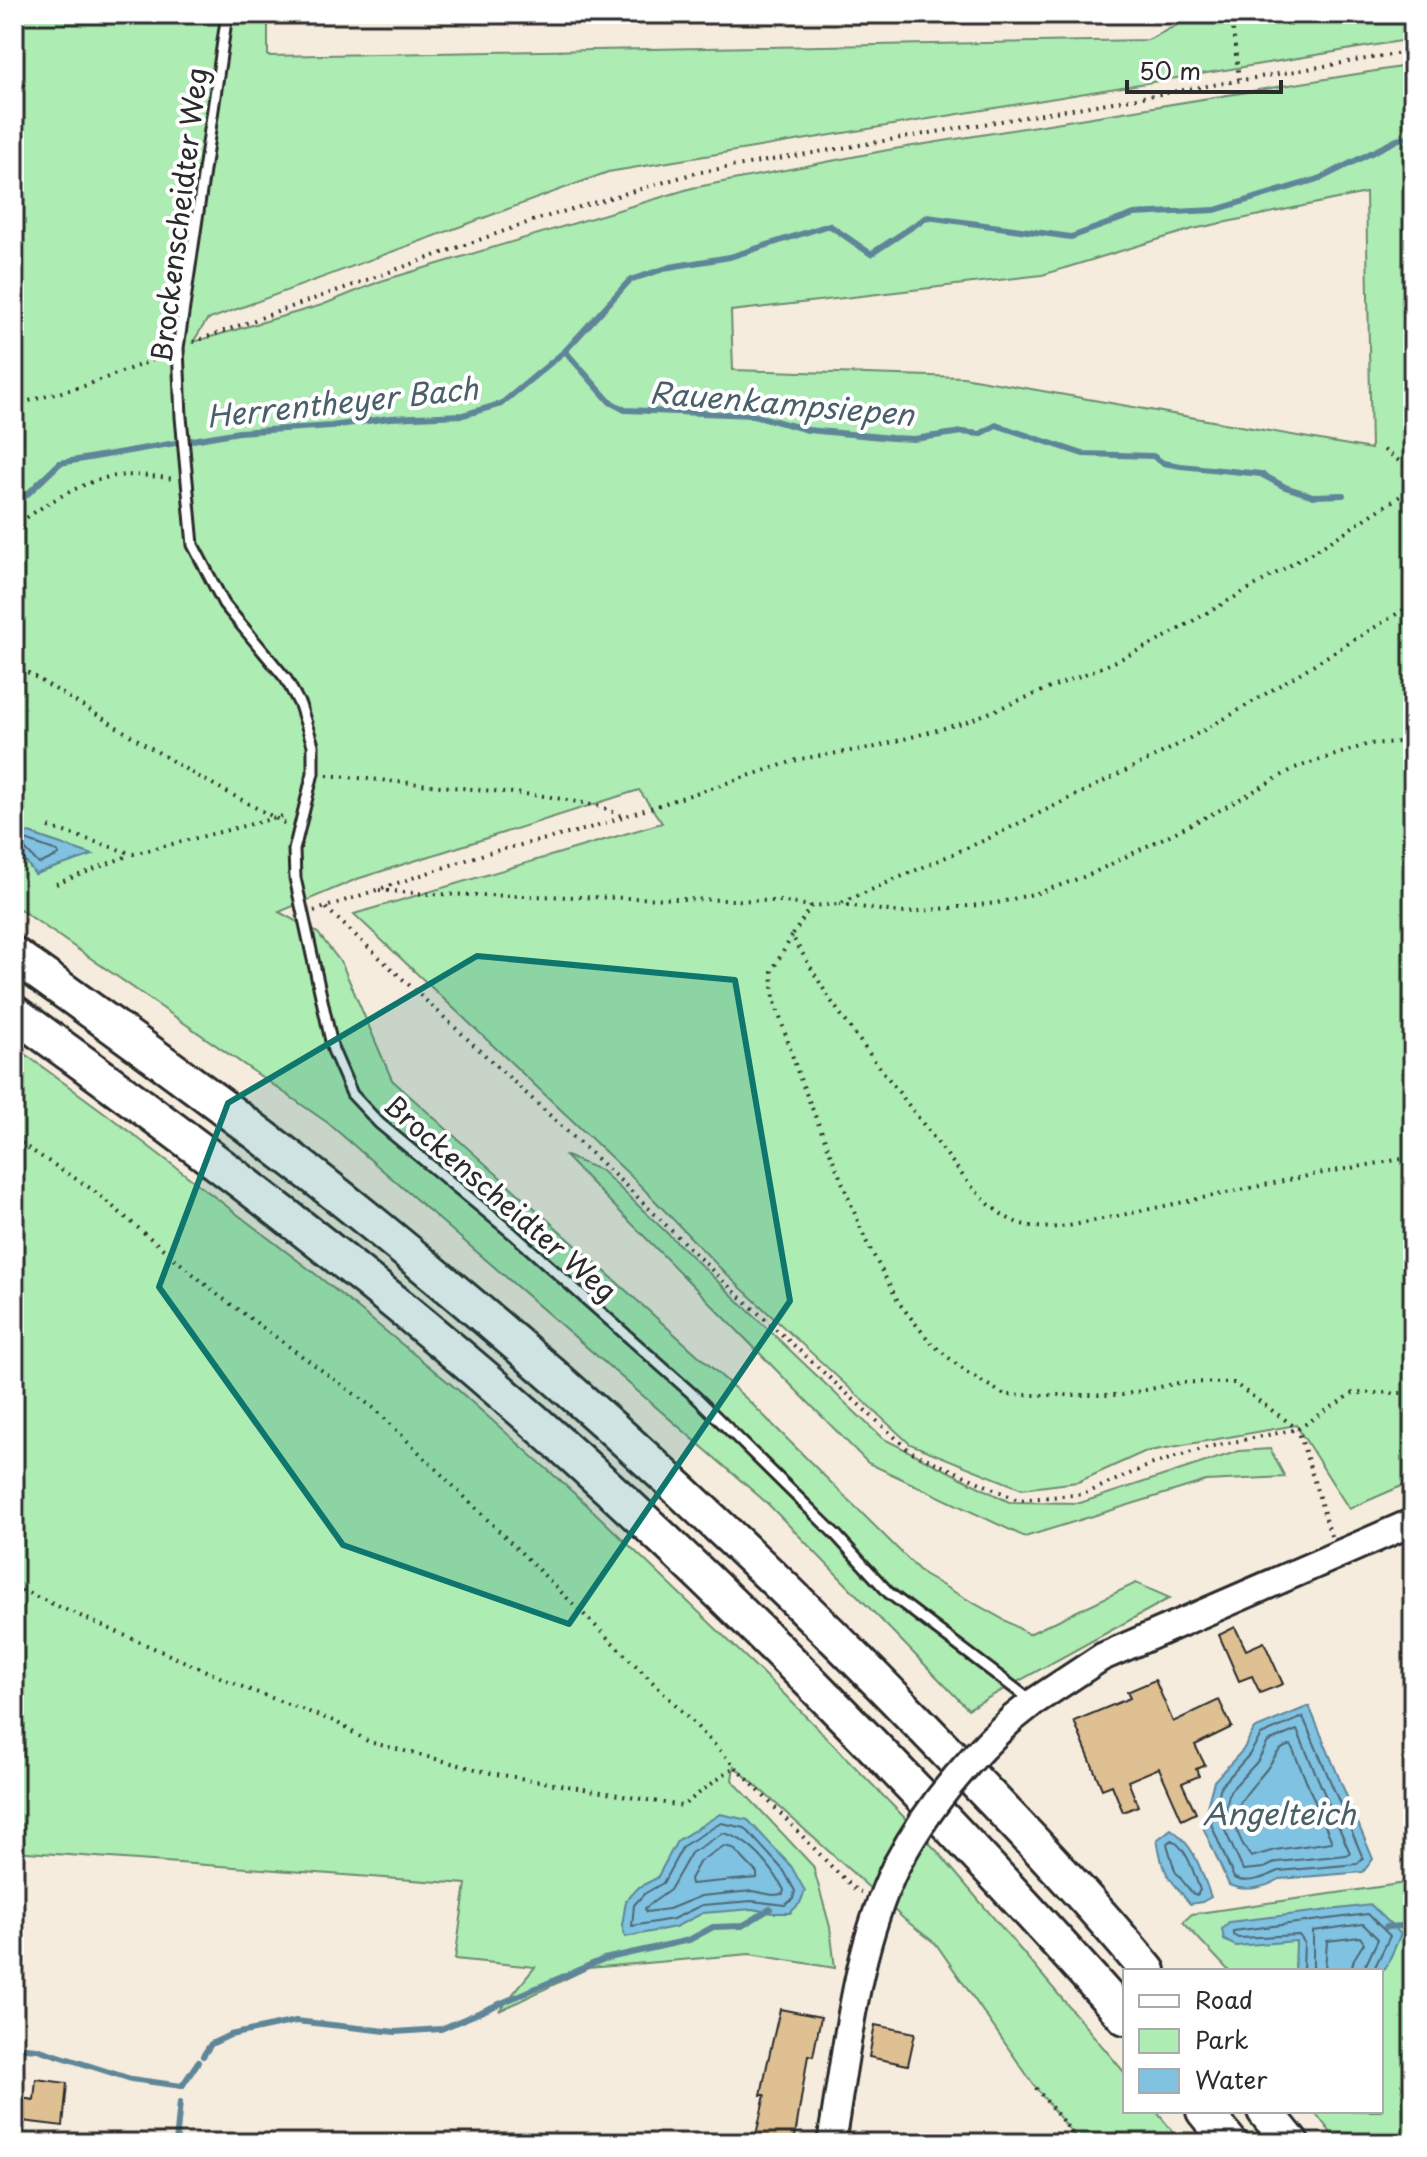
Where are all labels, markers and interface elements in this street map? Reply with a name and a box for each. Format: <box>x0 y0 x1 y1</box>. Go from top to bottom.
scale bar <box>1127 44 1281 94</box>
text: 50 m <box>1139 52 1201 88</box>
street label: Brockenscheidter Weg <box>139 65 217 365</box>
water label: Herrentheyer Bach <box>204 364 481 438</box>
water label: Rauenkampsiepen <box>648 368 918 436</box>
street label: Brockenscheidter Weg <box>375 1083 627 1311</box>
water label: Angelteich <box>1203 1790 1356 1835</box>
legend <box>1123 1969 1383 2113</box>
text: Road <box>1195 1981 1253 2017</box>
text: Park <box>1195 2021 1249 2057</box>
text: Water <box>1195 2061 1268 2097</box>

